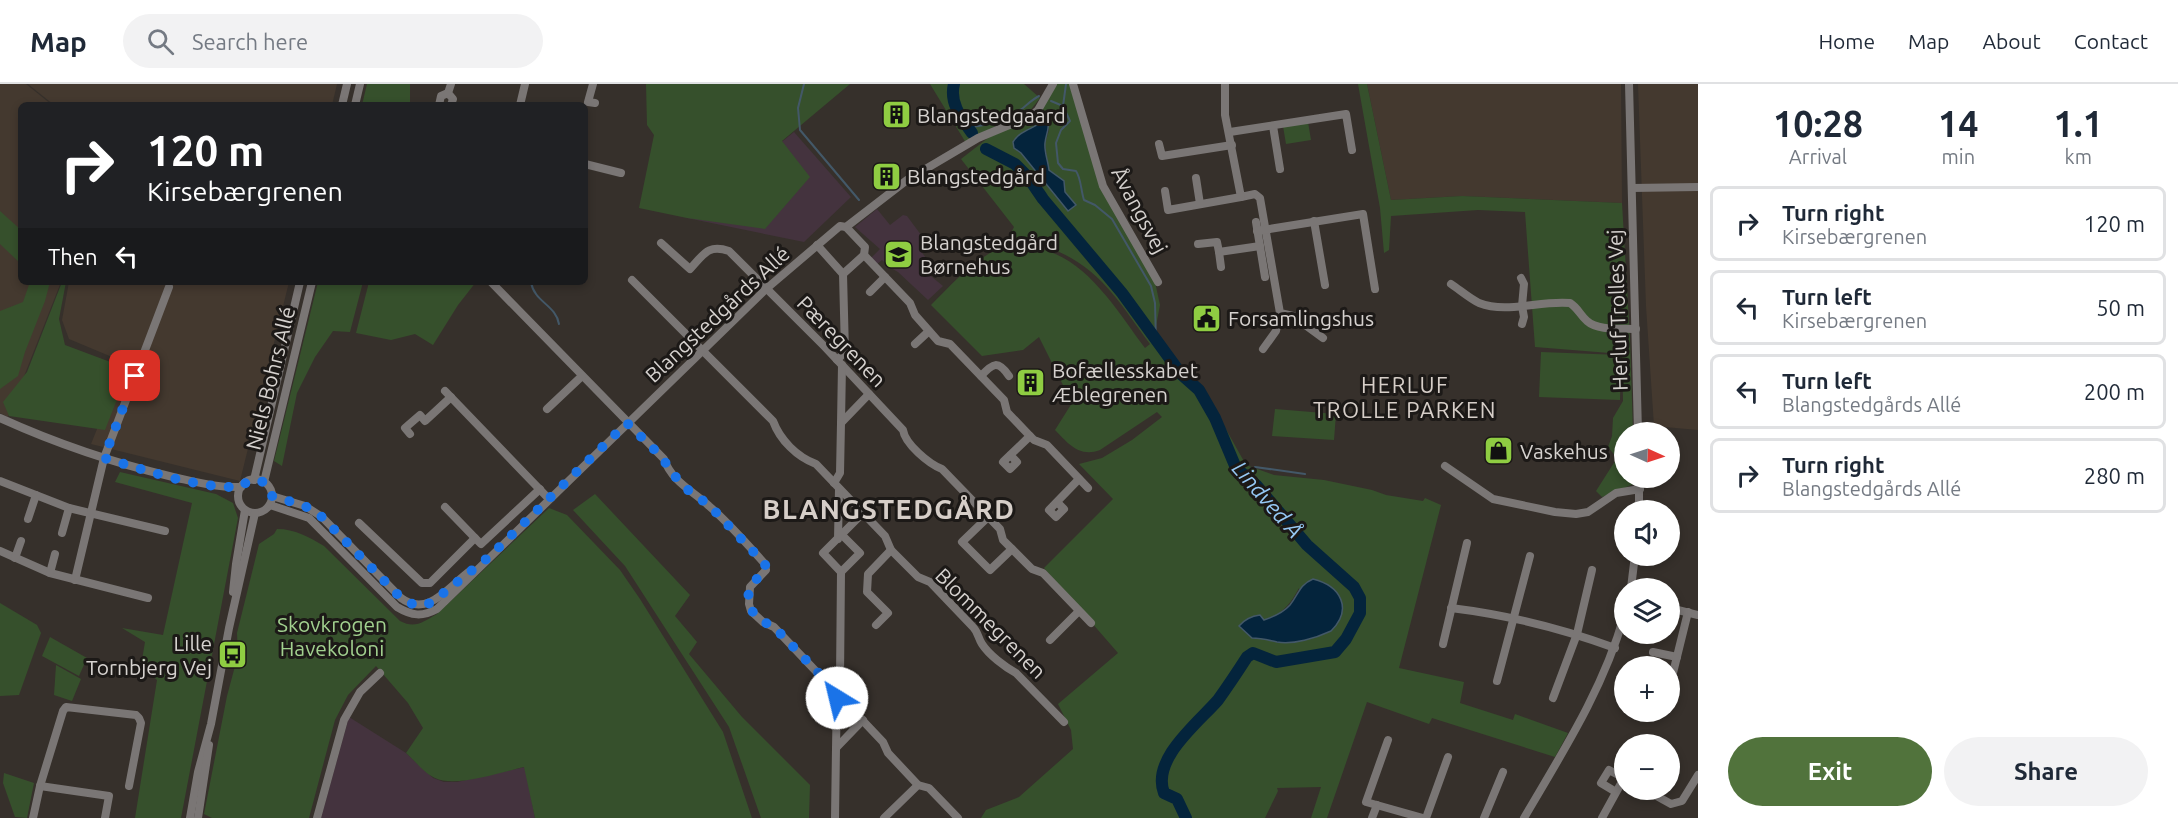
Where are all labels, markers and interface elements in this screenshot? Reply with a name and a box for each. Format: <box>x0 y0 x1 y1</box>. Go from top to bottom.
search box <box>123 14 543 68</box>
icon: search <box>144 25 177 58</box>
text: Map <box>30 26 87 57</box>
text: Search here <box>192 29 308 54</box>
text: Home <box>1818 29 1875 53</box>
text: Map <box>1908 29 1949 53</box>
text: About <box>1982 29 2041 53</box>
text: Contact <box>2074 29 2148 53</box>
building icon: Blangstedgaard <box>880 99 912 131</box>
place label: Blangstedgaard <box>917 103 1066 127</box>
text: 10:28 <box>1773 103 1863 144</box>
text: 14 <box>1938 103 1979 144</box>
text: 1.1 <box>2054 103 2103 144</box>
icon: right <box>48 126 126 204</box>
text: 120 m <box>147 127 264 174</box>
text: Arrival <box>1789 145 1847 168</box>
text: min <box>1942 145 1975 168</box>
text: km <box>2065 145 2092 168</box>
building icon: Blangstedgård <box>870 160 902 192</box>
street label: Åvangsvej <box>1107 163 1173 257</box>
place label: Blangstedgård <box>907 164 1045 188</box>
text: Kirsebærgrenen <box>147 176 343 206</box>
text: Turn right <box>1782 200 1884 225</box>
icon: right <box>1731 207 1764 240</box>
text: 120 m <box>2084 211 2145 236</box>
text: Kirsebærgrenen <box>1782 225 1927 248</box>
street label: Herluf Trolles Vej <box>1602 229 1632 391</box>
place label: Blangstedgård Børnehus <box>920 230 1058 278</box>
school or university icon: Blangstedgård Børnehus <box>883 238 915 270</box>
icon: left <box>110 240 143 273</box>
street label: Blangstedgårds Allé <box>640 241 794 387</box>
text: Then <box>48 244 98 269</box>
text: Turn left <box>1782 284 1872 309</box>
street label: Pæregrenen <box>793 291 891 391</box>
icon: left <box>1731 291 1764 324</box>
text: 50 m <box>2096 295 2145 320</box>
public building icon: Forsamlingshus <box>1191 302 1223 334</box>
street label: Niels Bohrs Allé <box>241 304 299 452</box>
place label: Forsamlingshus <box>1228 306 1374 330</box>
text: Kirsebærgrenen <box>1782 309 1927 332</box>
pin <box>109 350 160 401</box>
place label: Bofællesskabet Æblegrenen <box>1052 358 1198 406</box>
icon: arrive <box>118 359 151 392</box>
building icon: Bofællesskabet Æblegrenen <box>1015 366 1047 398</box>
text: Turn left <box>1782 368 1872 393</box>
district label: HERLUF TROLLE PARKEN <box>1313 372 1497 422</box>
icon: left <box>1731 375 1764 408</box>
text: 200 m <box>2084 379 2145 404</box>
text: Blangstedgårds Allé <box>1782 393 1961 416</box>
north arrow <box>1614 422 1680 488</box>
map controls <box>1614 422 1680 800</box>
shop icon: Vaskehus <box>1483 435 1515 467</box>
place label: Vaskehus <box>1520 439 1608 463</box>
text: Turn right <box>1782 452 1884 477</box>
water label: Lindved Å <box>1228 455 1308 543</box>
icon: right <box>1731 459 1764 492</box>
text: 280 m <box>2084 463 2145 488</box>
text: Blangstedgårds Allé <box>1782 477 1961 500</box>
district label: BLANGSTEDGÅRD <box>763 494 1015 524</box>
button: sound <box>1614 500 1680 566</box>
street label: Blommegrenen <box>931 563 1051 683</box>
button: layers <box>1614 578 1680 644</box>
park label: Skovkrogen Havekoloni <box>277 612 387 660</box>
place label: Lille Tornbjerg Vej <box>86 631 212 679</box>
bus stop icon: Lille Tornbjerg Vej <box>217 639 249 671</box>
button: + <box>1614 656 1680 722</box>
position arrow <box>805 666 869 730</box>
button: − <box>1614 734 1680 800</box>
button: Exit <box>1728 737 1932 806</box>
button: Share <box>1944 737 2148 806</box>

